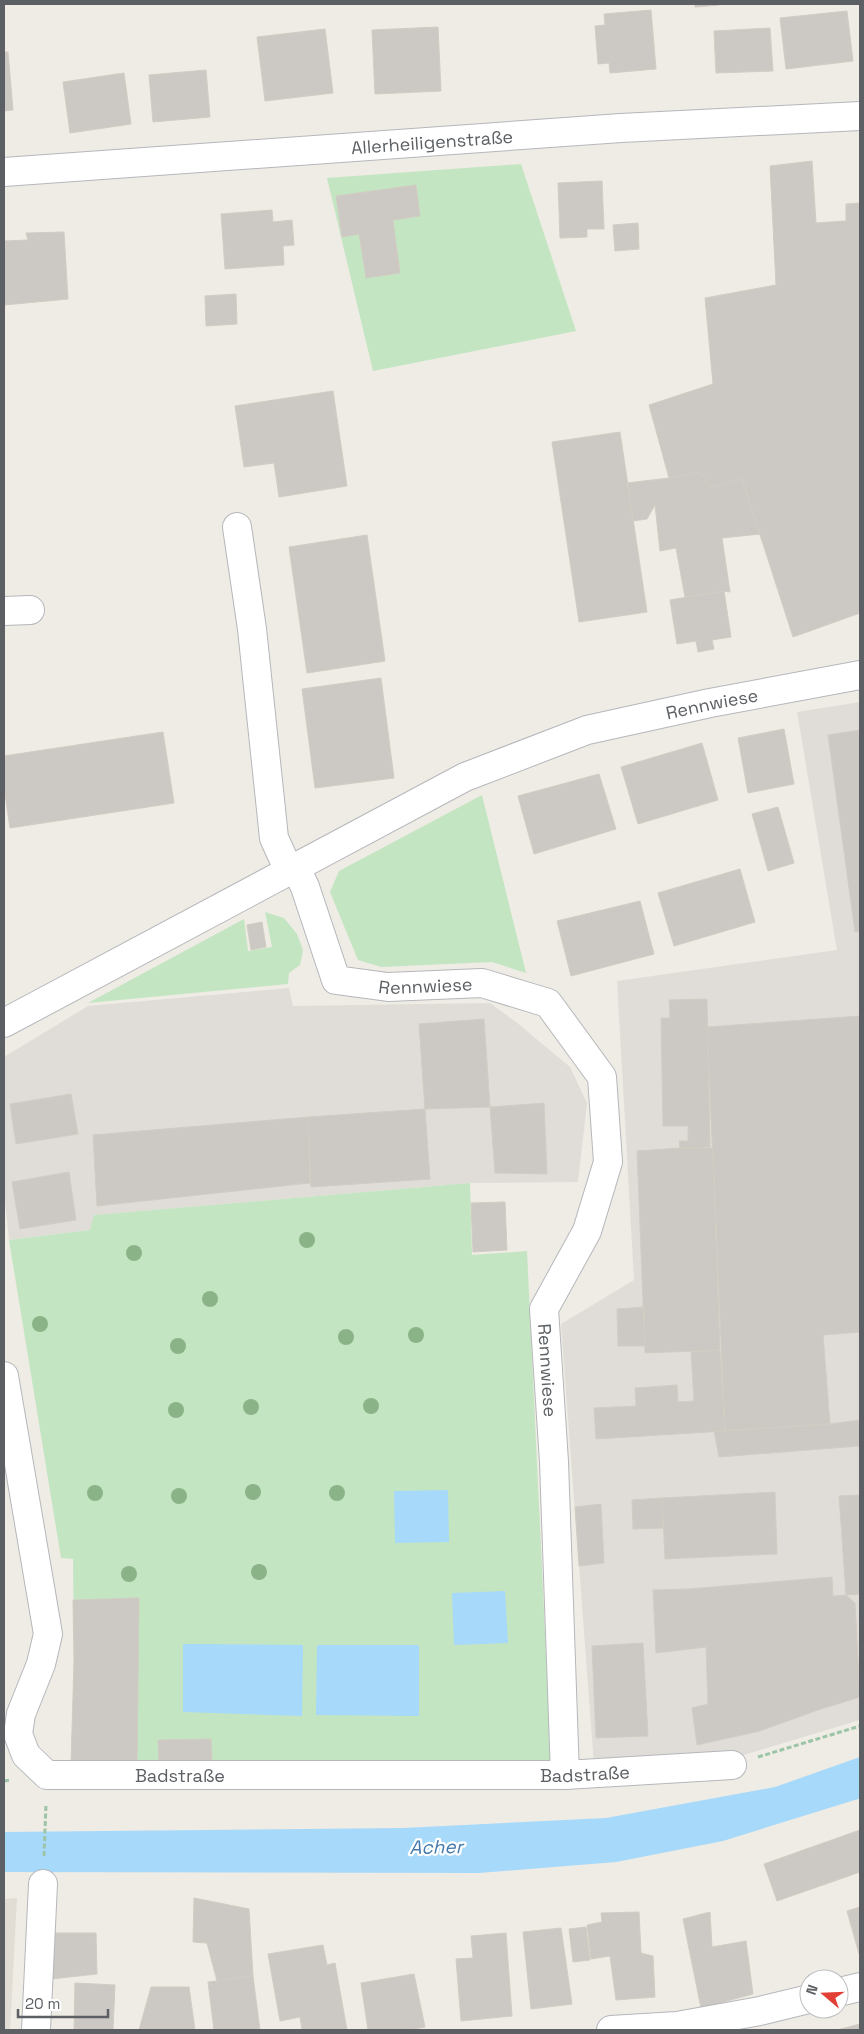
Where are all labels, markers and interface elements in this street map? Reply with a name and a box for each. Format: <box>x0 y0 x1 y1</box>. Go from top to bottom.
street label: Allerheiligenstraße <box>350 124 514 159</box>
street label: Rennwiese <box>664 683 760 724</box>
street label: Rennwiese <box>377 972 473 999</box>
street label: Rennwiese <box>533 1323 563 1418</box>
street label: Badstraße <box>540 1760 630 1787</box>
street label: Badstraße <box>135 1764 225 1787</box>
water label: Acher <box>409 1834 465 1860</box>
north arrow <box>799 1969 849 2019</box>
text: N <box>802 1982 822 1997</box>
scale bar <box>18 1986 108 2018</box>
text: 20 m <box>25 1994 60 2013</box>

